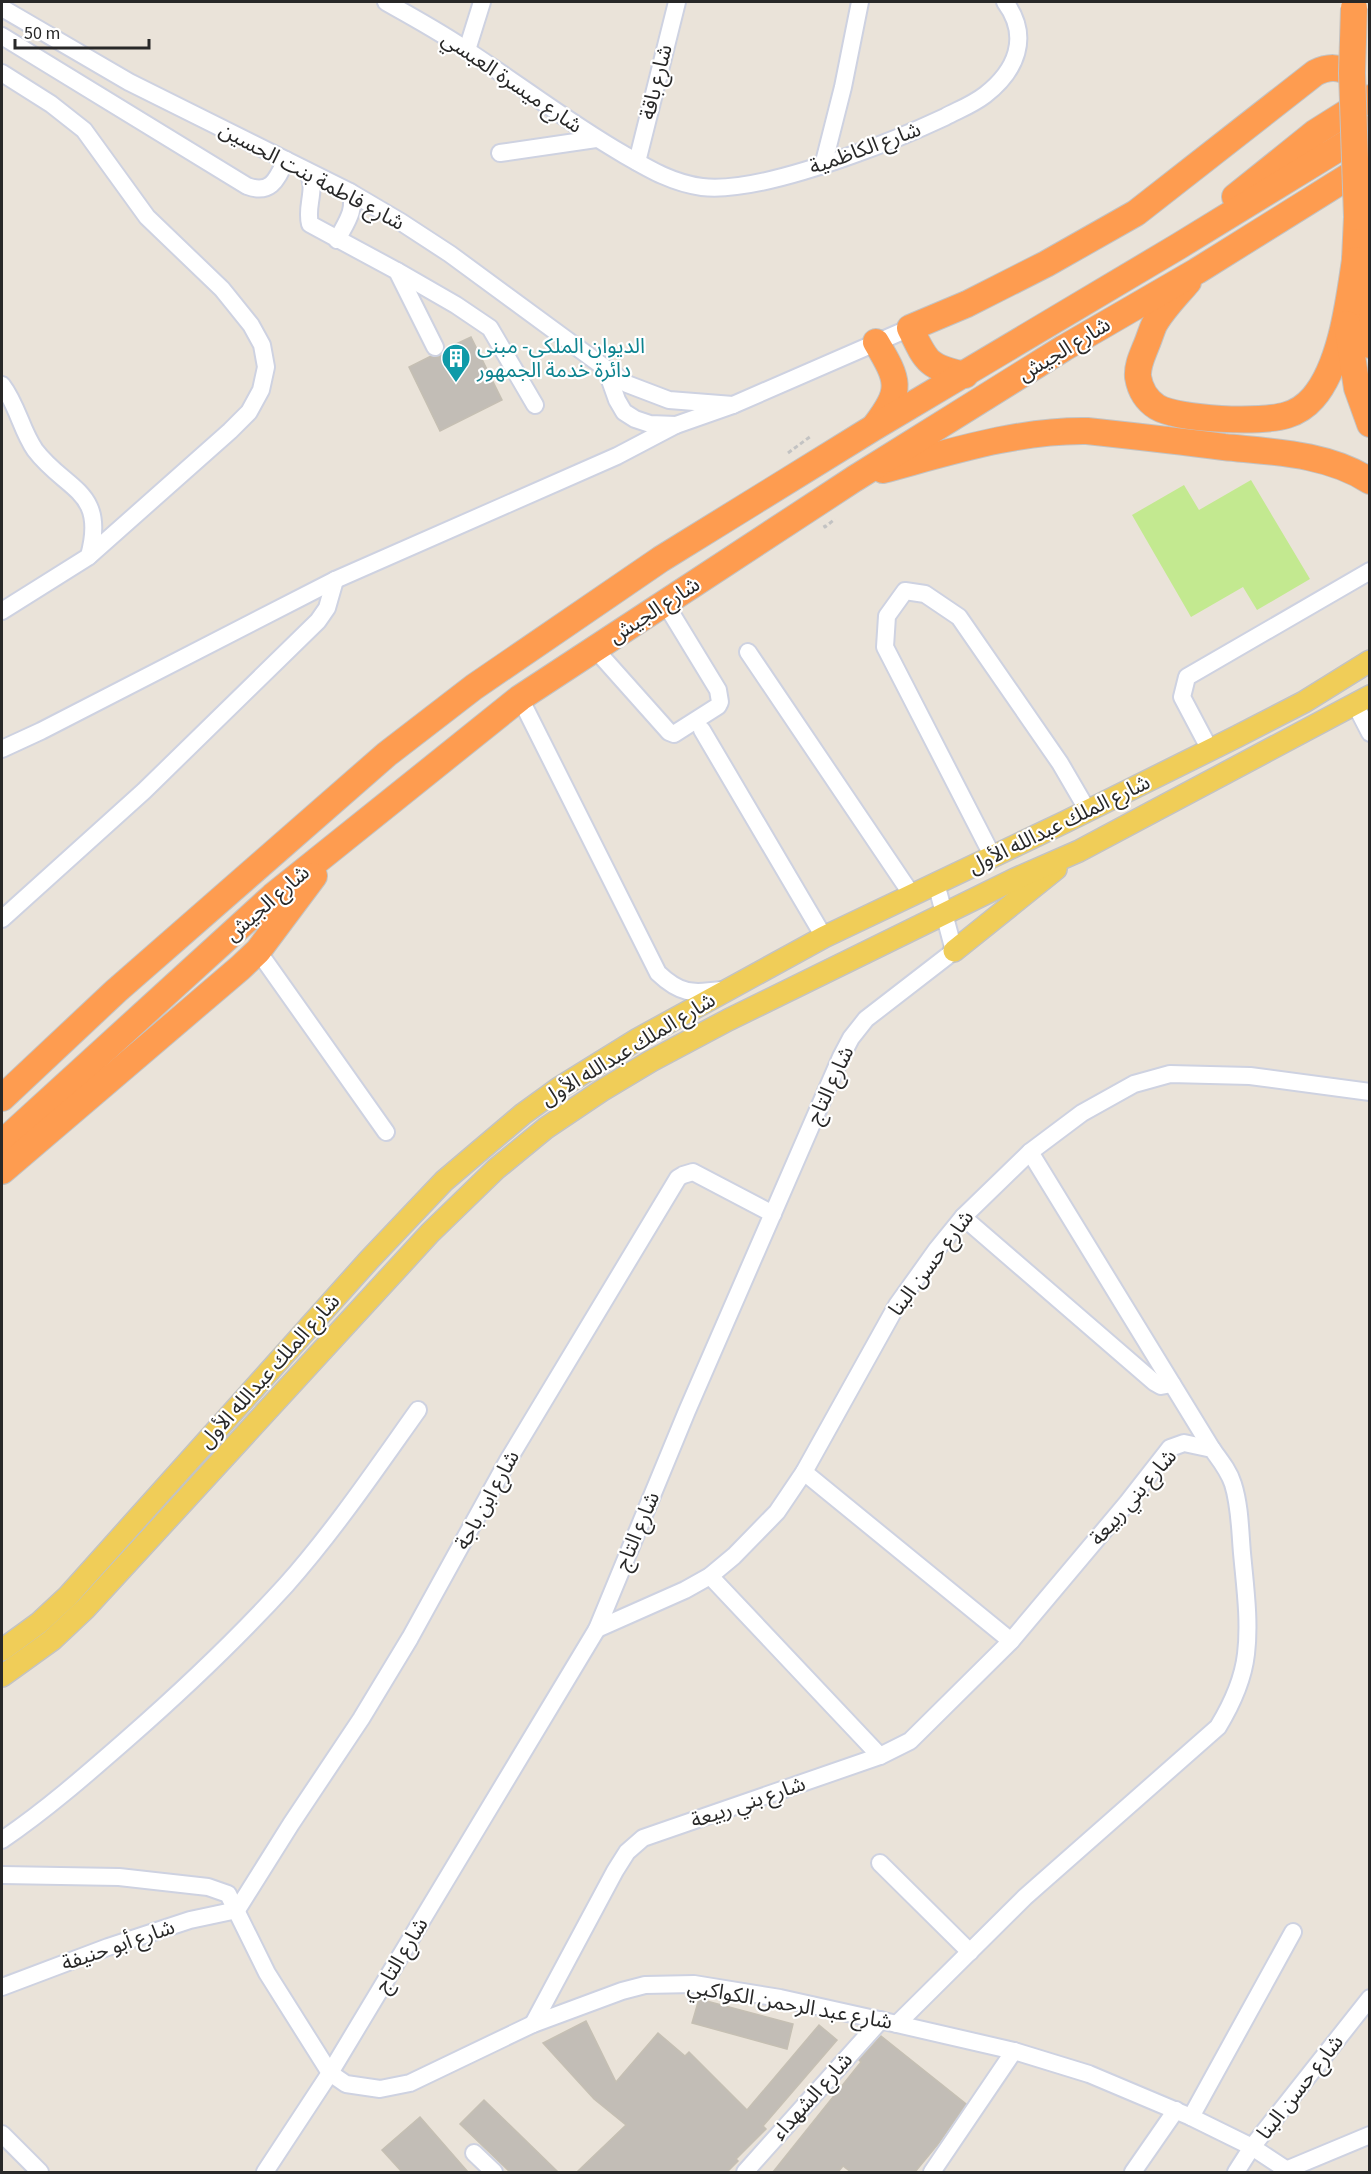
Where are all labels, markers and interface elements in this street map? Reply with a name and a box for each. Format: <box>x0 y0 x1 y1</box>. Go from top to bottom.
scale bar <box>15 12 148 50</box>
text: 50 m <box>24 21 60 46</box>
street label: شارع ميسرة العبسي <box>435 24 588 141</box>
street label: شارع باقة <box>632 41 680 123</box>
street label: شارع فاطمة بنت الحسين <box>214 114 410 238</box>
street label: شارع الكاظمية <box>805 114 925 182</box>
street label: شارع الجيش <box>1012 310 1116 388</box>
place label: الديوان الملكي- مبنى دائرة خدمة الجمهور <box>476 331 645 385</box>
building icon: الديوان الملكي- مبنى دائرة خدمة الجمهور <box>440 342 472 384</box>
street label: شارع الجيش <box>602 569 706 651</box>
street label: شارع الملك عبدالله الأول <box>963 767 1155 881</box>
street label: شارع الجيش <box>218 858 316 948</box>
street label: شارع الملك عبدالله الأول <box>535 985 721 1113</box>
street label: شارع التاج <box>799 1041 861 1129</box>
street label: شارع حسن البنا <box>881 1204 981 1322</box>
street label: شارع الملك عبدالله الأول <box>191 1287 347 1455</box>
street label: شارع بني ربيعة <box>1083 1442 1184 1552</box>
street label: شارع ابن باجة <box>447 1445 527 1555</box>
street label: شارع التاج <box>607 1487 667 1575</box>
street label: شارع بني ربيعة <box>687 1768 810 1836</box>
street label: شارع أبو حنيفة <box>57 1912 179 1978</box>
street label: شارع التاج <box>367 1912 435 1998</box>
street label: شارع عبد الرحمن الكواكبي <box>685 1971 895 2038</box>
street label: شارع حسن البنا <box>1249 2028 1351 2146</box>
street label: شارع الشهداء <box>764 2046 860 2146</box>

